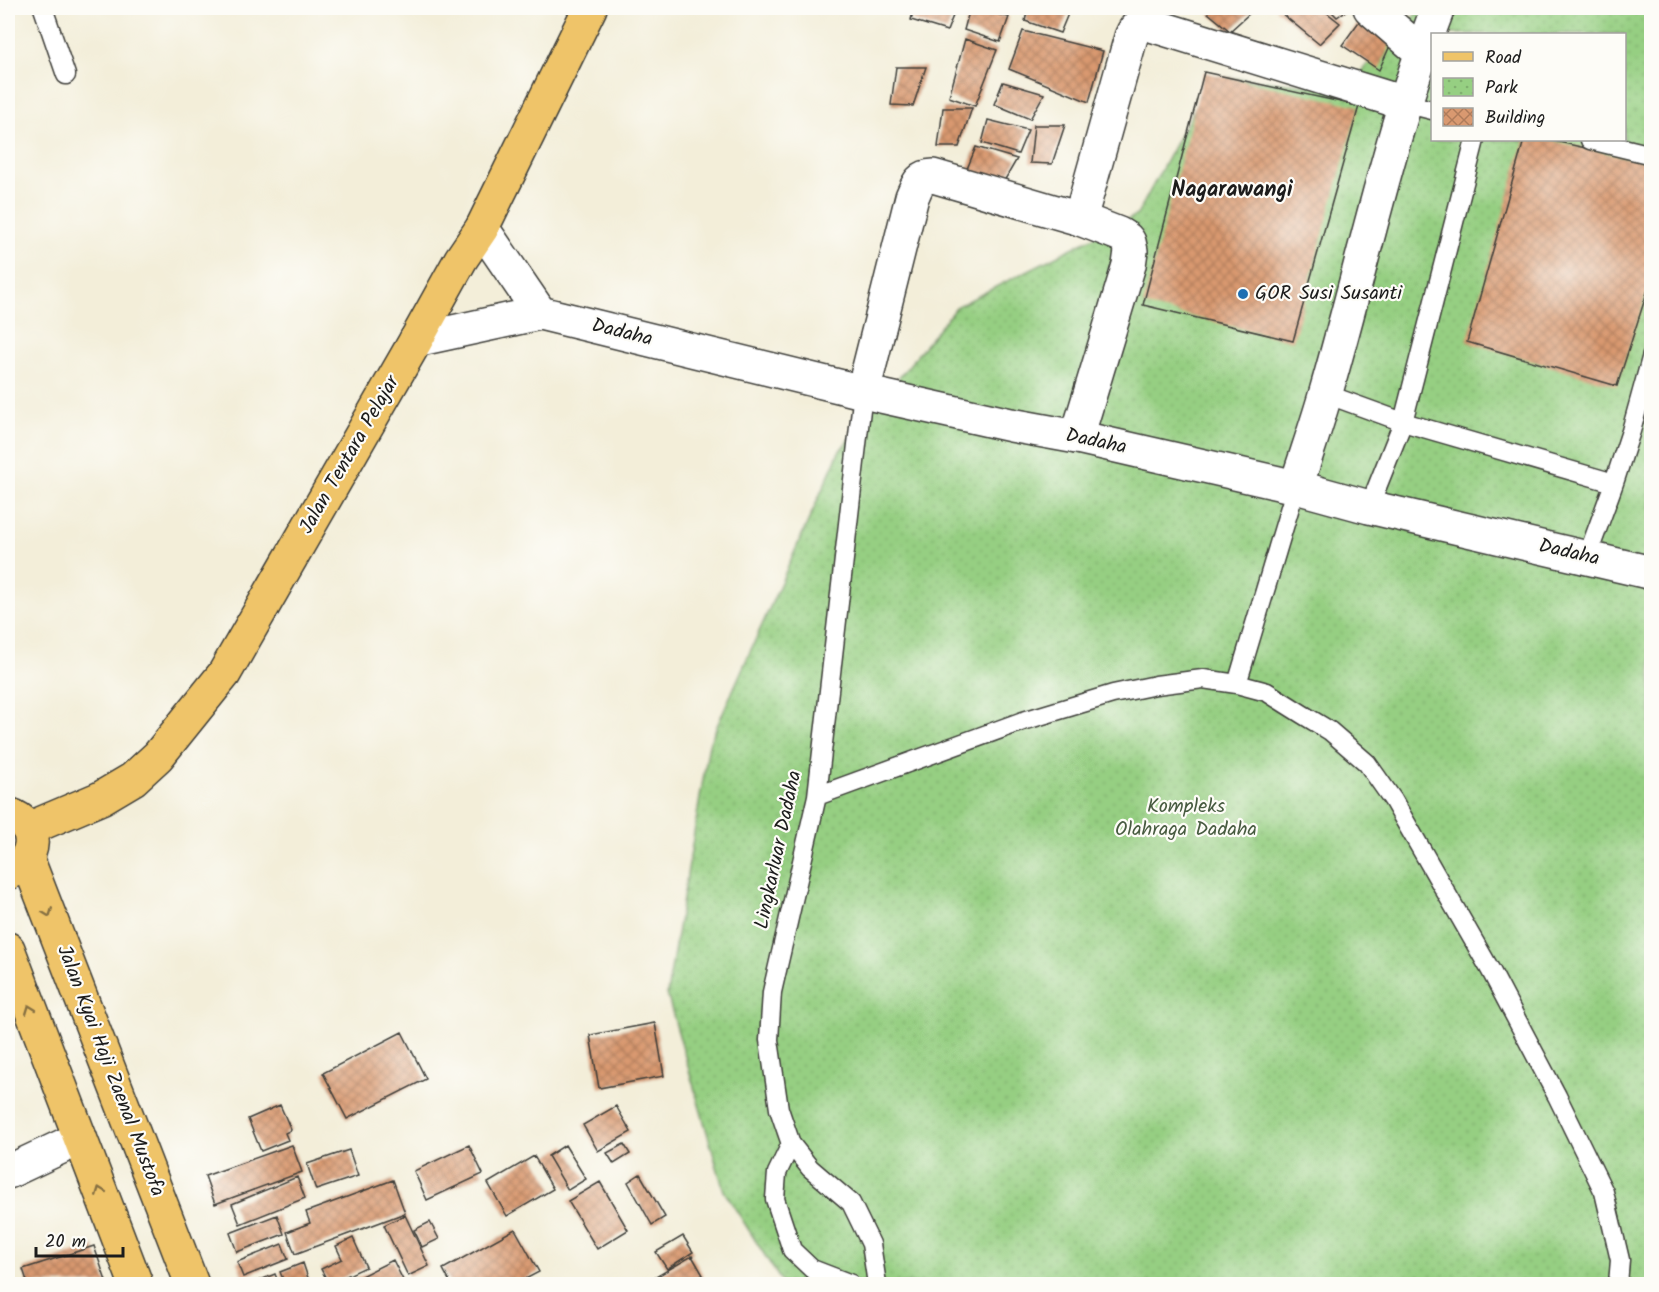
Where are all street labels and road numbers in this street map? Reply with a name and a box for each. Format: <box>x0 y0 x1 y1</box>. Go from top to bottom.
street label: Dadaha <box>588 310 656 356</box>
street label: Jalan Tentara Pelajar <box>292 369 409 540</box>
street label: Dadaha <box>1062 420 1130 464</box>
street label: Dadaha <box>1535 530 1603 576</box>
street label: Lingkarluar Dadaha <box>747 768 811 932</box>
street label: Jalan Kyai Haji Zaenal Mustofa <box>47 941 173 1201</box>

